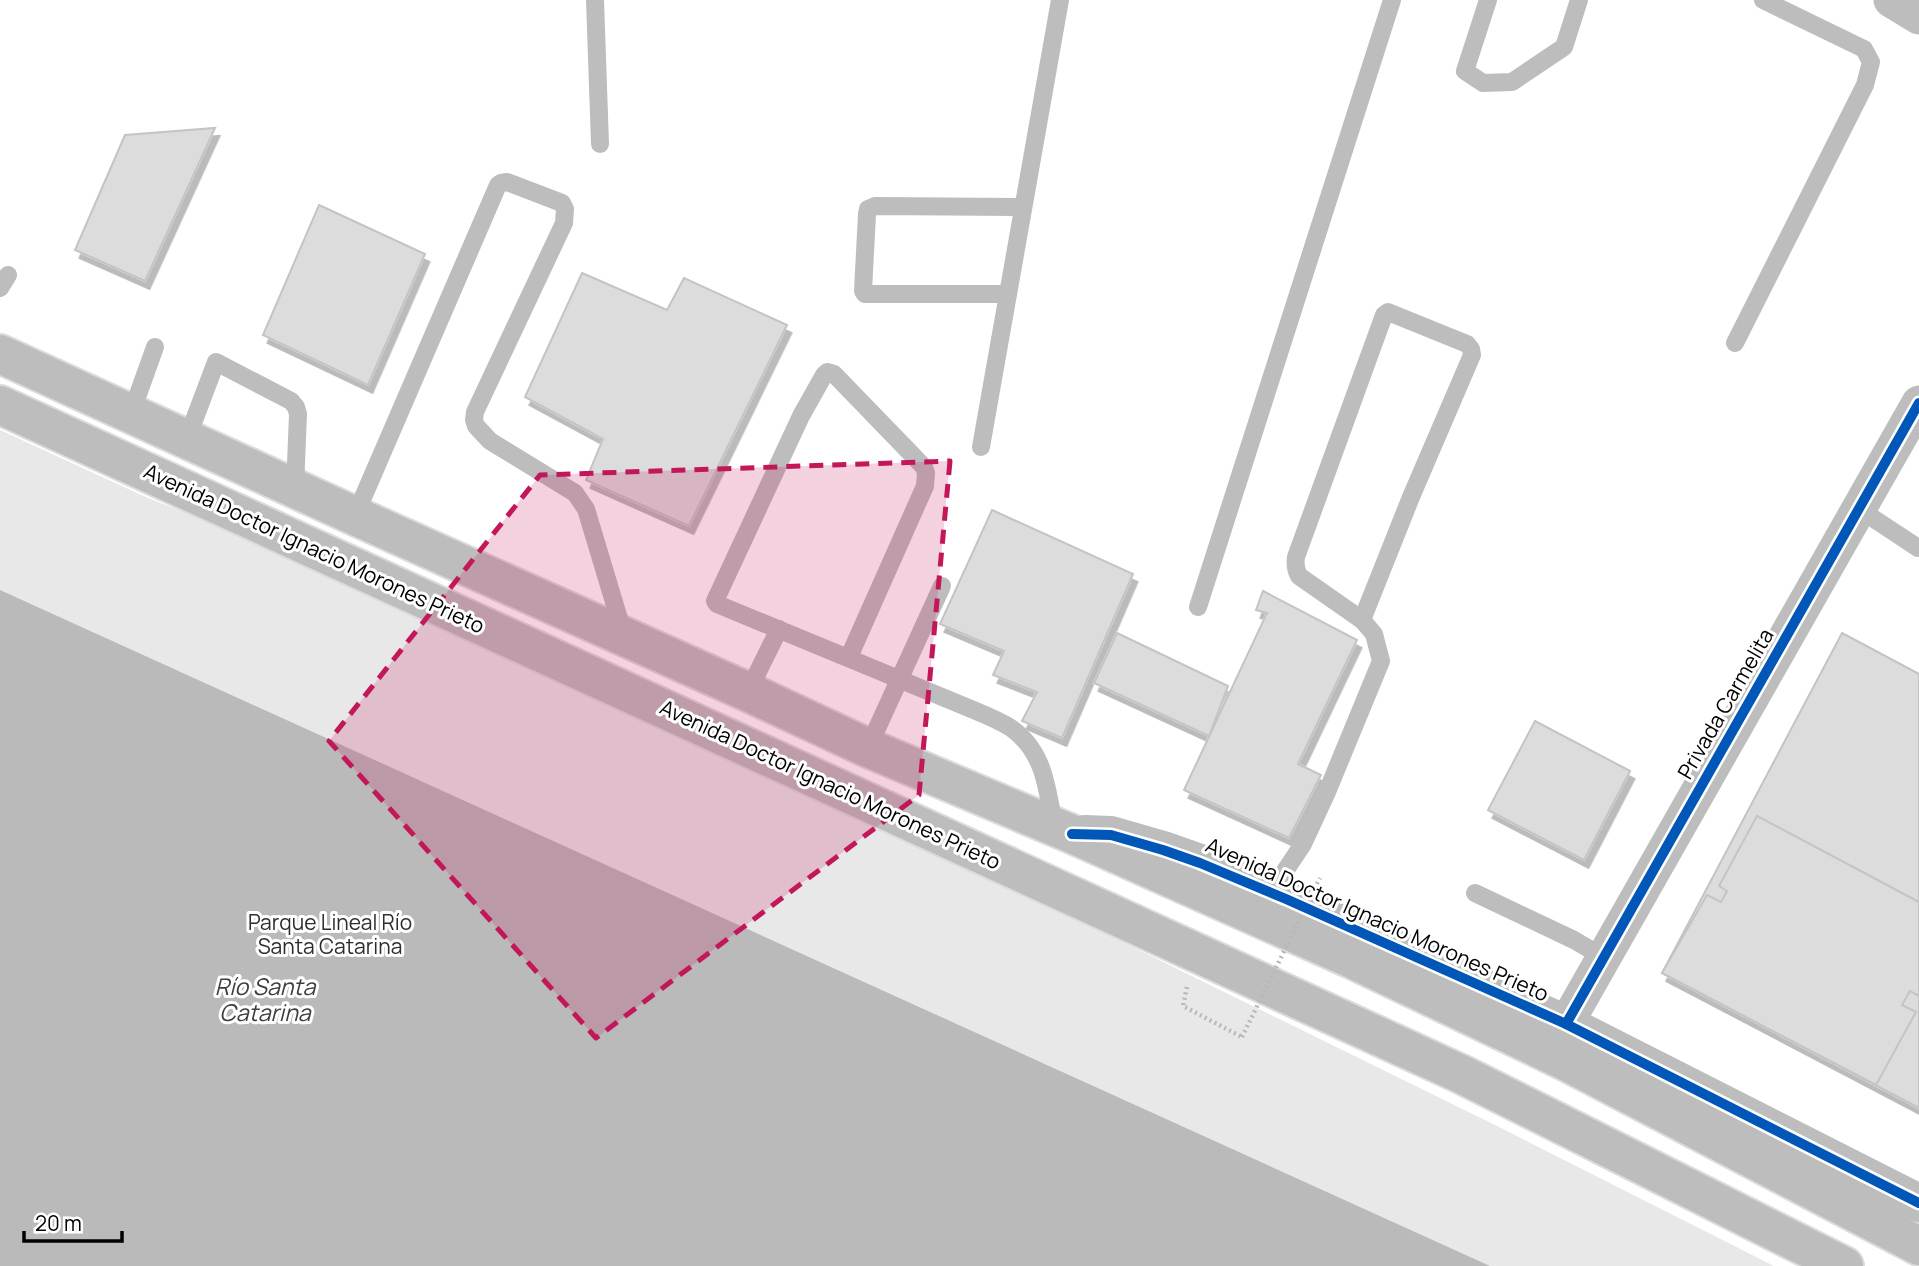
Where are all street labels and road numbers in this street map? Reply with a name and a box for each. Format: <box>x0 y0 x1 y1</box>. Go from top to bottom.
street label: Avenida Doctor Ignacio Morones Prieto <box>140 457 489 640</box>
street label: Privada Carmelita <box>1671 623 1780 784</box>
street label: Avenida Doctor Ignacio Morones Prieto <box>656 693 1005 876</box>
street label: Avenida Doctor Ignacio Morones Prieto <box>1202 831 1553 1008</box>

